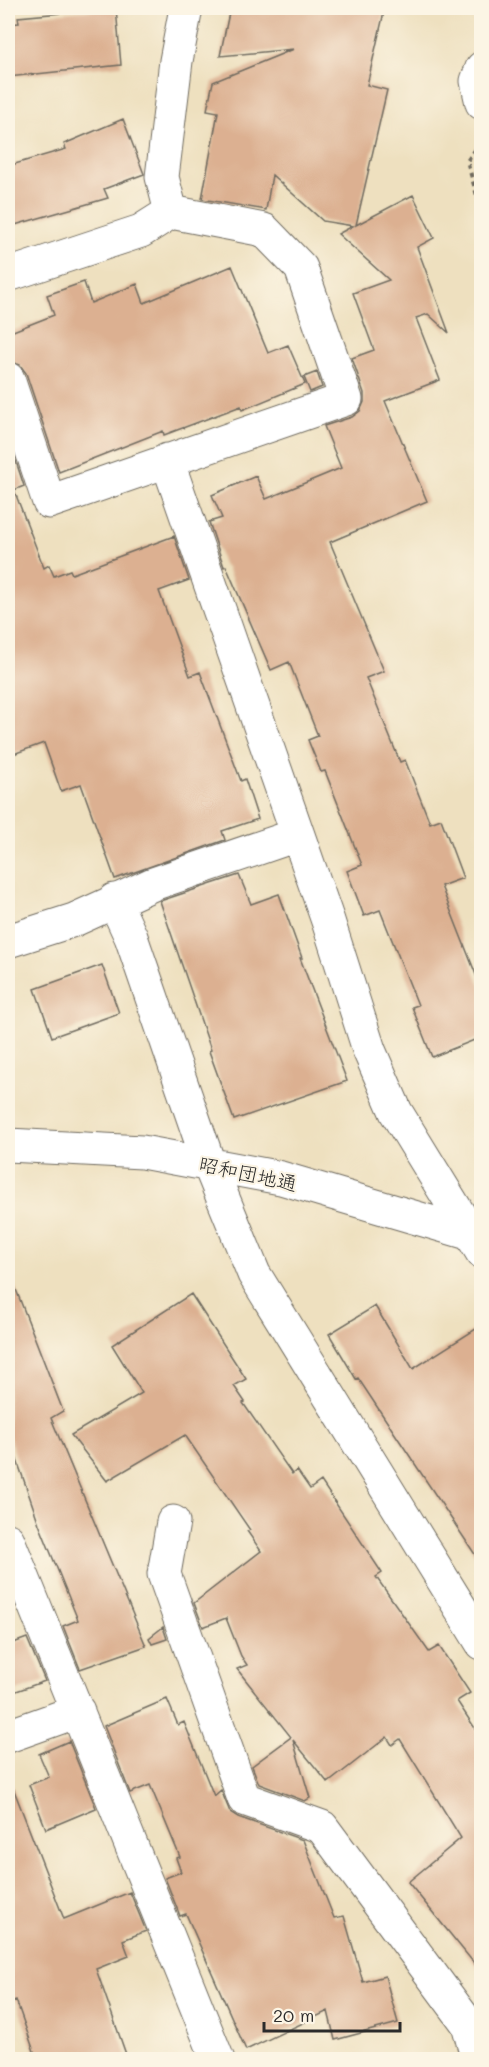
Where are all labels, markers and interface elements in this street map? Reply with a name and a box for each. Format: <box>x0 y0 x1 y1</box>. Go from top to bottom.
street label: 昭和団地通 <box>196 1150 300 1196</box>
scale bar <box>264 1995 400 2033</box>
text: 20 m <box>273 2003 314 2027</box>

